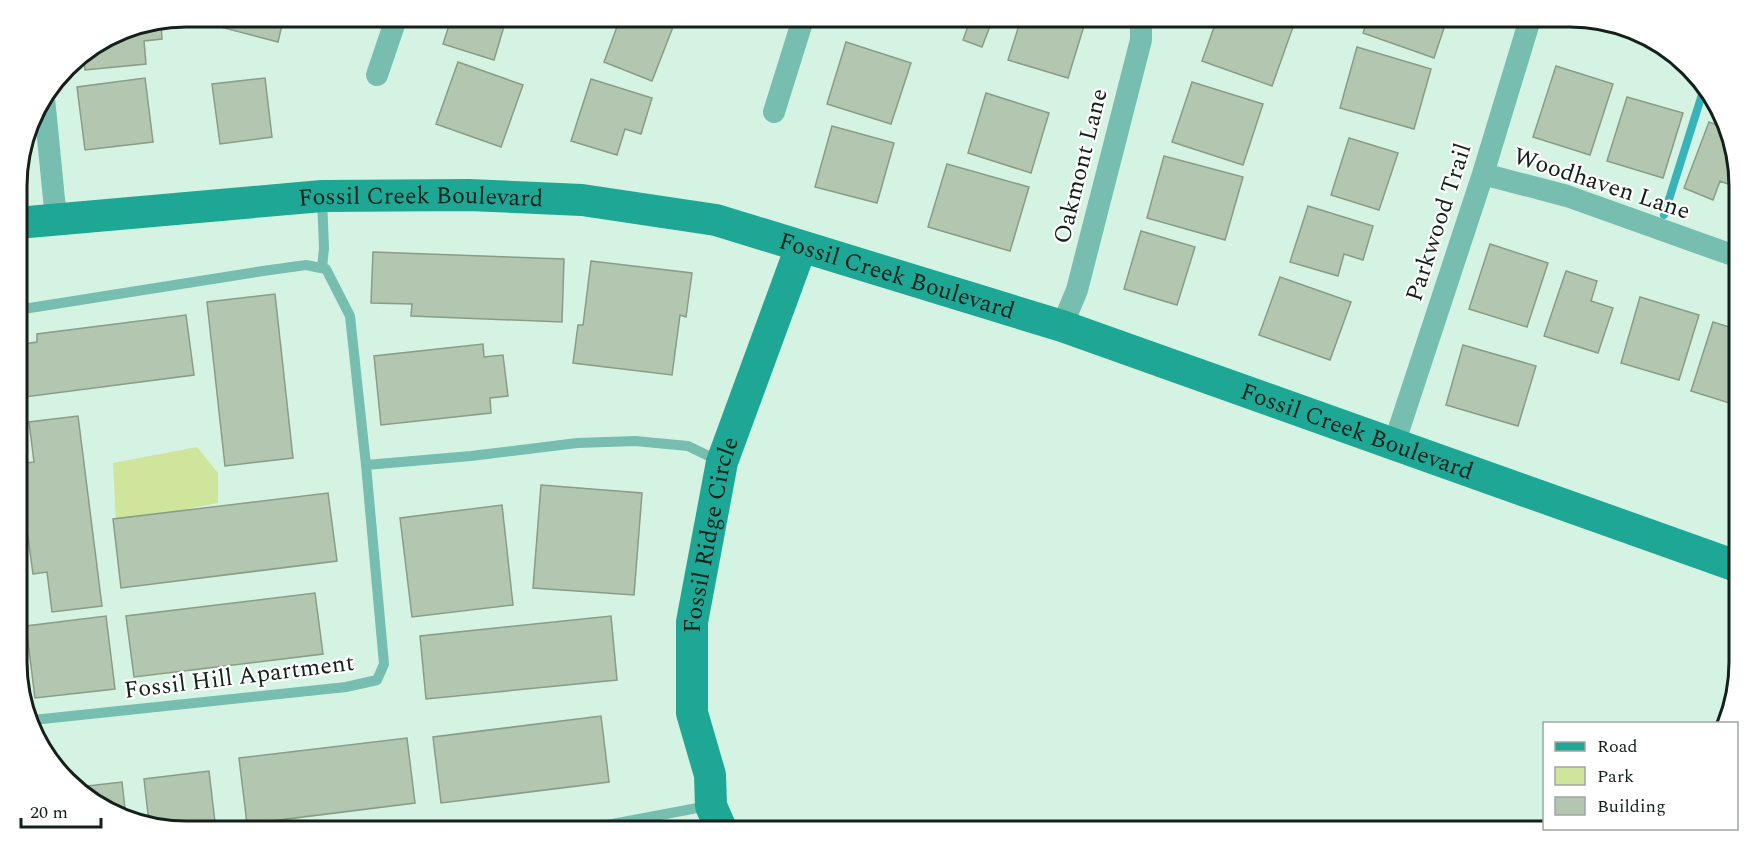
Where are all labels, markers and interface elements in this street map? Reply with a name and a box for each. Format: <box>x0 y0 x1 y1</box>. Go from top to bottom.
street label: Oakmont Lane <box>1044 85 1118 248</box>
street label: Parkwood Trail <box>1396 138 1482 306</box>
street label: Woodhaven Lane <box>1509 138 1695 229</box>
street label: Fossil Creek Boulevard <box>297 178 544 217</box>
street label: Fossil Creek Boulevard <box>774 223 1019 329</box>
street label: Fossil Creek Boulevard <box>1235 374 1478 490</box>
street label: Fossil Ridge Circle <box>675 431 749 633</box>
street label: Fossil Hill Apartment <box>122 645 356 709</box>
legend <box>1543 722 1738 830</box>
text: Road <box>1597 733 1638 760</box>
text: Park <box>1597 763 1634 790</box>
scale bar <box>21 791 100 829</box>
text: Building <box>1597 793 1666 820</box>
text: 20 m <box>30 799 68 826</box>

